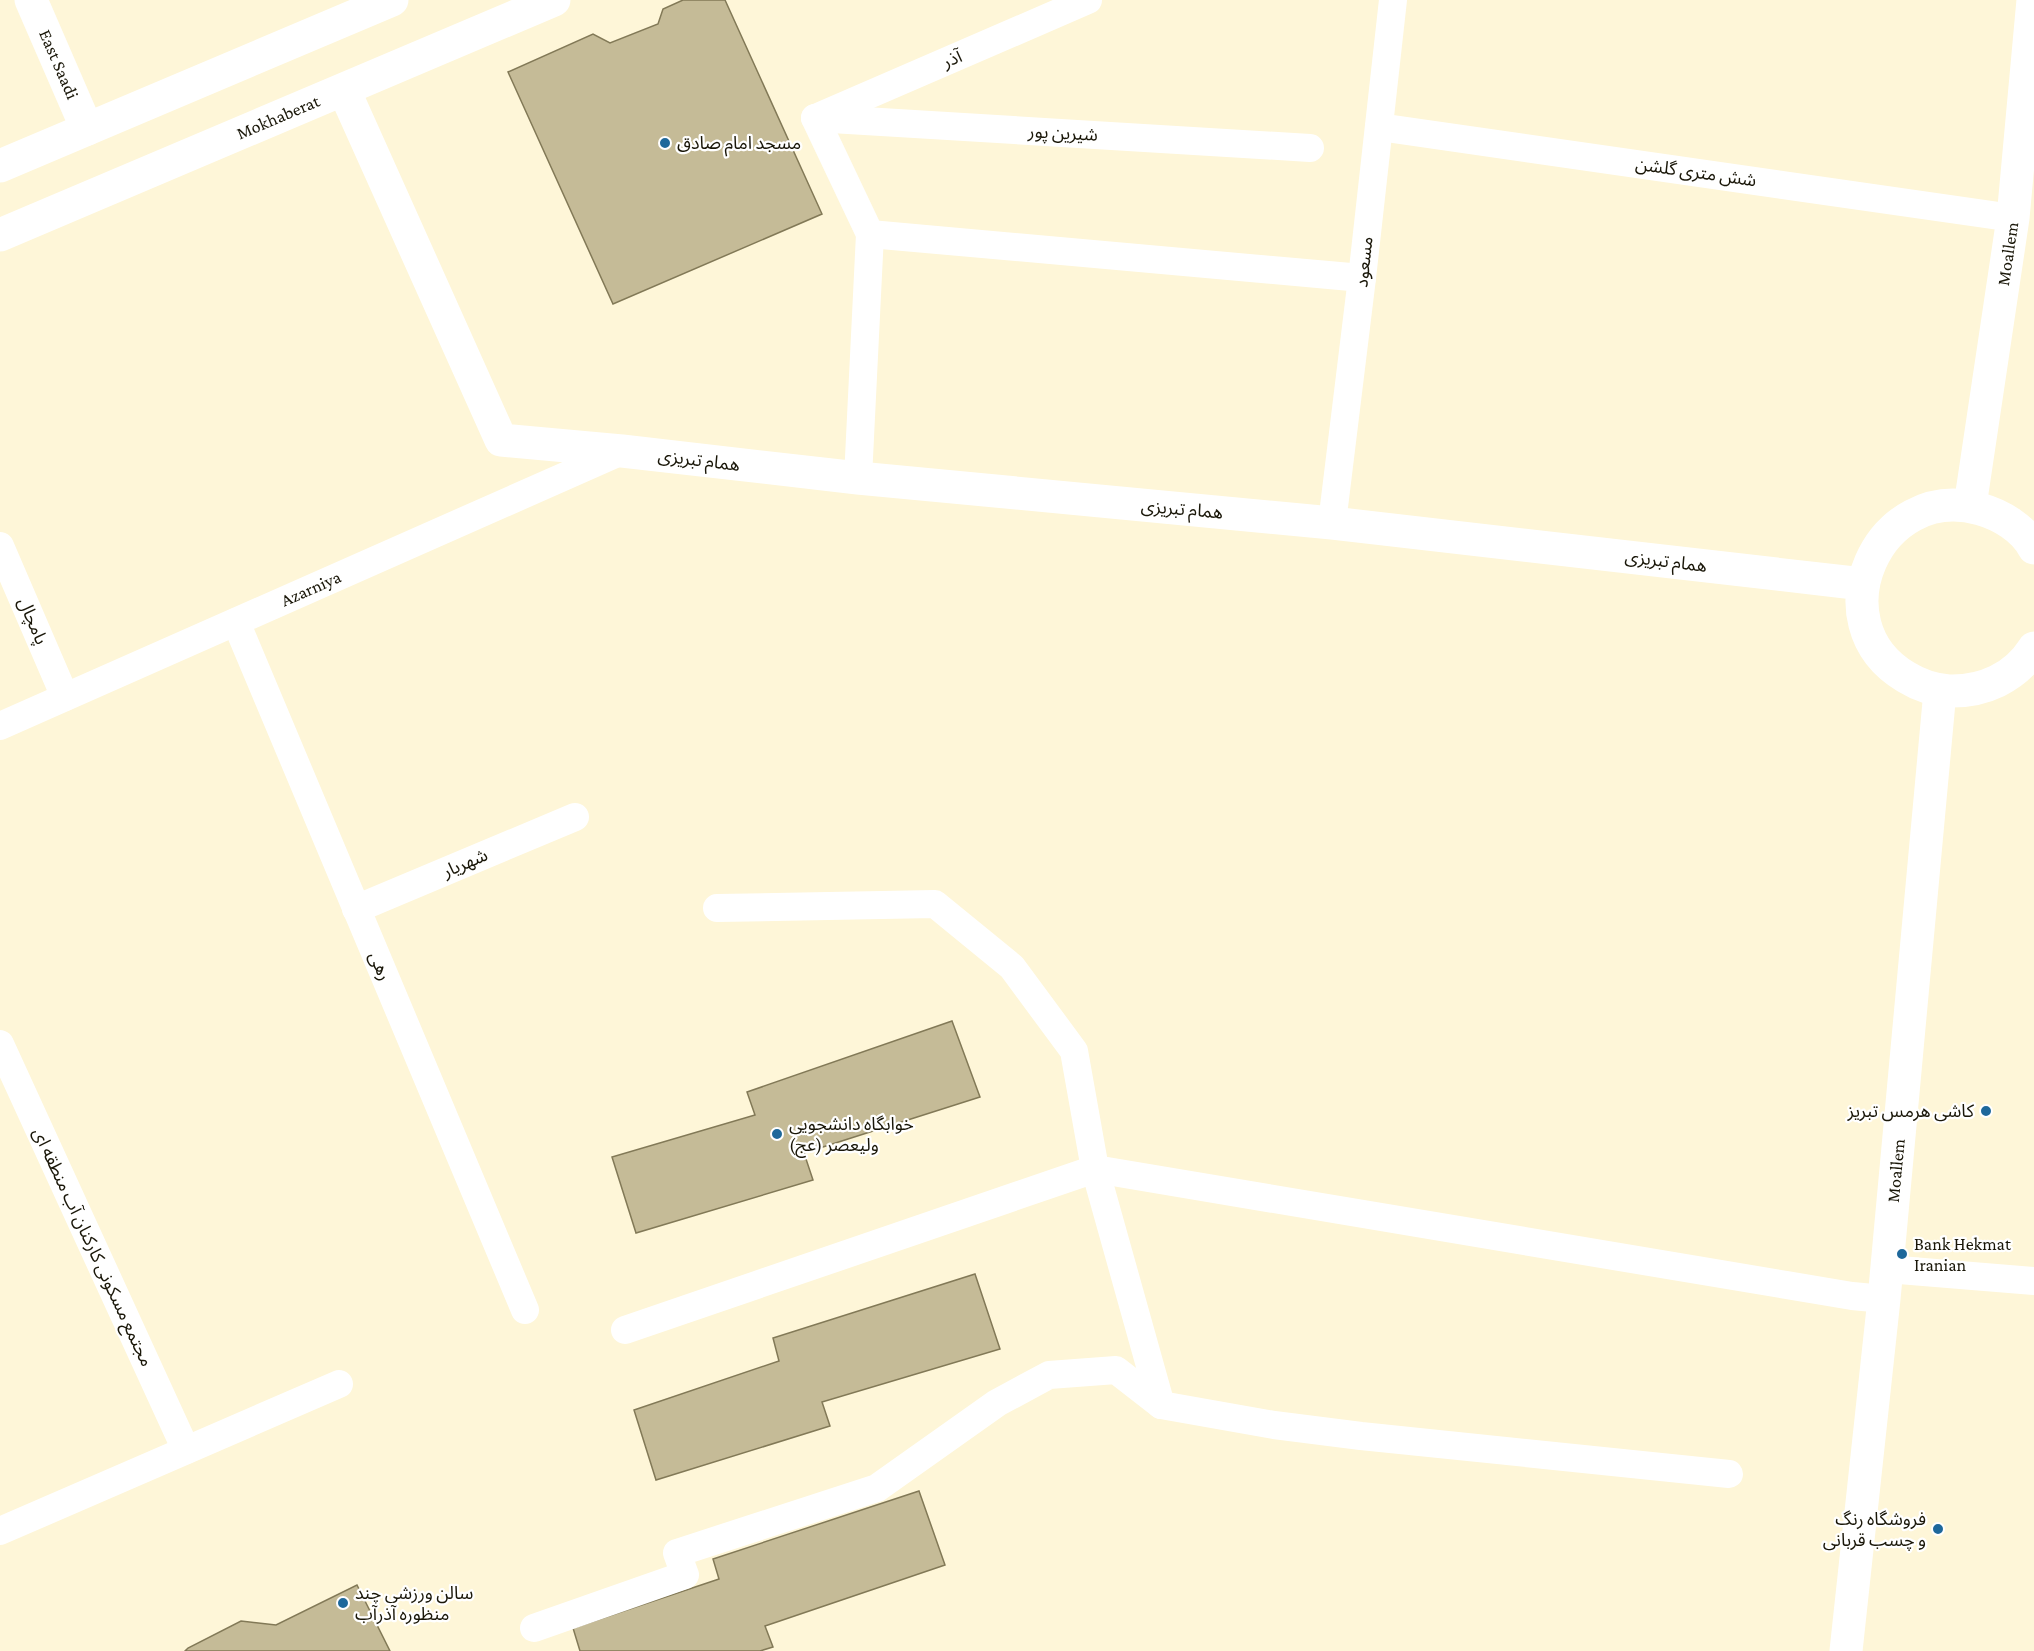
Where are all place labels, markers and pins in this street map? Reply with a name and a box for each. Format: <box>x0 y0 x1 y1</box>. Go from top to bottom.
place label: مسجد امام صادق <box>677 133 801 157</box>
marker: مسجد امام صادق <box>658 136 672 150</box>
place label: کاشی هرمس تبریز <box>1847 1101 1975 1122</box>
marker: کاشی هرمس تبریز <box>1979 1104 1993 1118</box>
place label: خوابگاه دانشجویی ولیعصر (عج) <box>789 1114 914 1158</box>
marker: خوابگاه دانشجویی ولیعصر (عج) <box>770 1127 784 1141</box>
place label: Bank Hekmat Iranian <box>1914 1234 2012 1275</box>
marker: Bank Hekmat Iranian <box>1895 1247 1909 1261</box>
place label: فروشگاه رنگ و چسب قربانی <box>1823 1509 1926 1551</box>
marker: فروشگاه رنگ و چسب قربانی <box>1931 1522 1945 1536</box>
place label: سالن ورزشی چند منظوره آذرآب <box>355 1583 473 1625</box>
marker: سالن ورزشی چند منظوره آذرآب <box>336 1596 350 1610</box>

